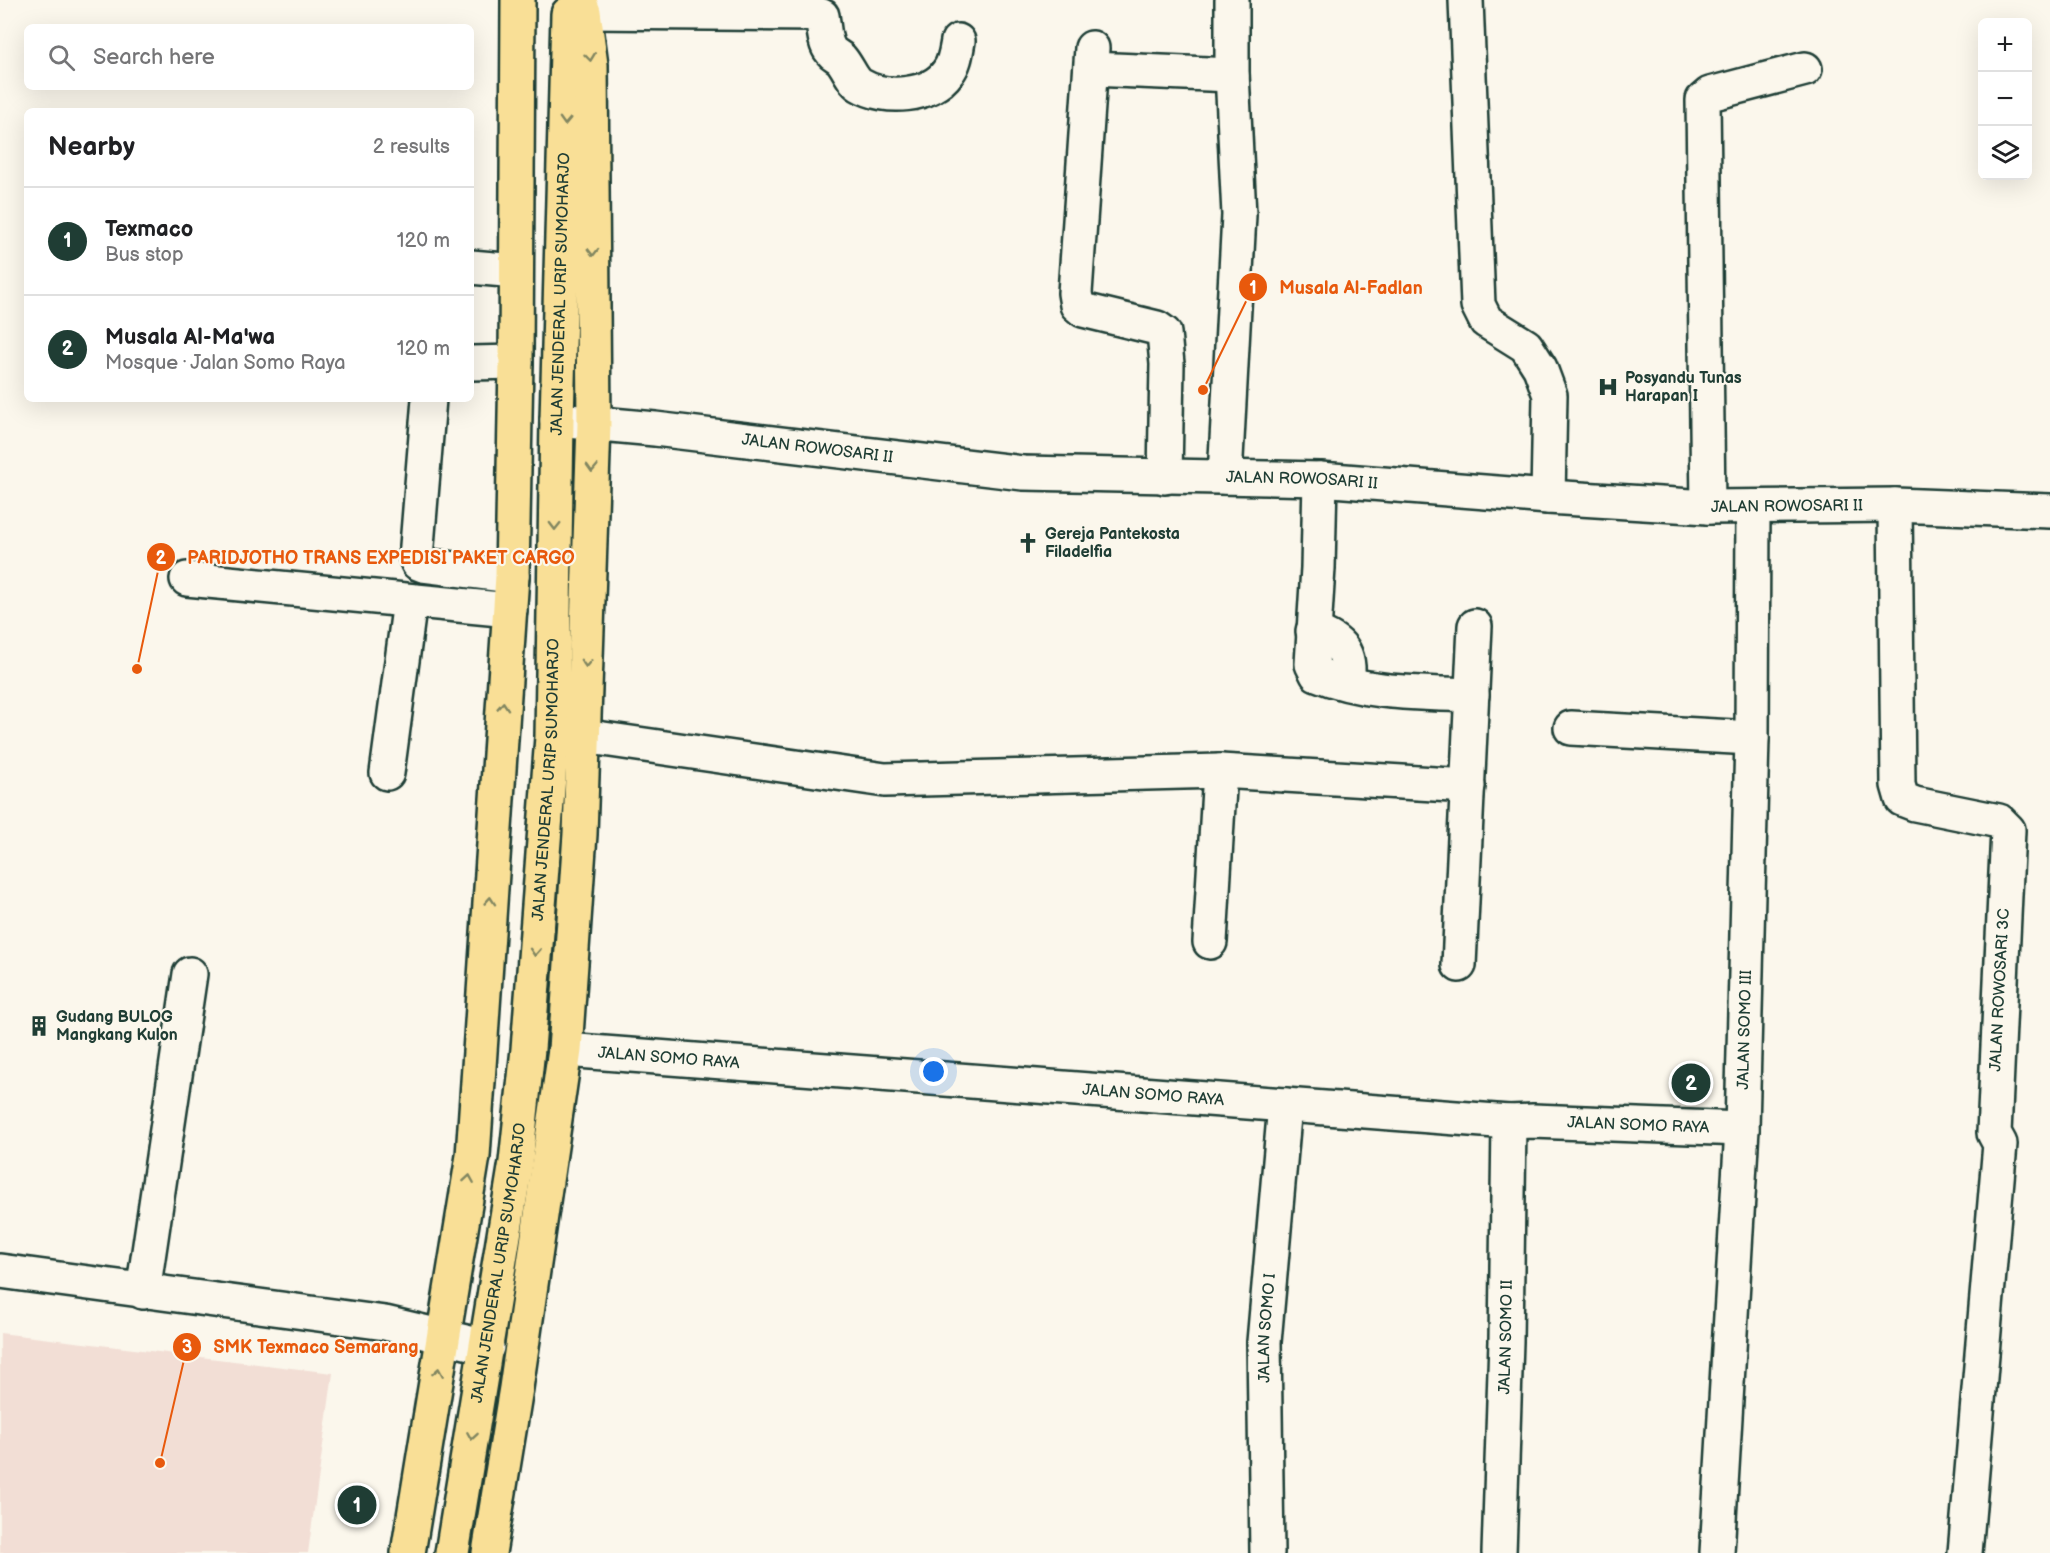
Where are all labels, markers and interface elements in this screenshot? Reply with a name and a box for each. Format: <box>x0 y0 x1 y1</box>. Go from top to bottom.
map controls <box>1978 18 2032 180</box>
button: + <box>1978 18 2032 72</box>
search box <box>24 24 474 90</box>
icon: search <box>45 41 78 74</box>
text: Search here <box>93 44 215 71</box>
one-way arrow <box>583 53 596 62</box>
button: − <box>1978 72 2032 126</box>
one-way arrow <box>559 117 572 126</box>
button: layers <box>1978 126 2032 180</box>
text: Nearby <box>48 132 135 163</box>
text: 2 results <box>373 135 450 159</box>
street label: JALAN JENDERAL URIP SUMOHARJO <box>547 152 574 436</box>
text: Texmaco <box>105 216 193 243</box>
text: 1 <box>63 229 72 253</box>
text: 120 m <box>397 229 450 253</box>
text: Bus stop <box>105 243 184 267</box>
one-way arrow <box>587 248 599 257</box>
callout: Musala Al-Fadlan <box>1238 269 1435 305</box>
text: 1 <box>1249 278 1257 299</box>
text: Musala Al-Fadlan <box>1279 278 1423 299</box>
text: Musala Al-Ma'wa <box>105 324 275 351</box>
text: 2 <box>62 337 73 361</box>
text: 120 m <box>397 337 450 361</box>
text: Mosque · Jalan Somo Raya <box>105 351 346 375</box>
place label: Posyandu Tunas Harapan I <box>1625 369 1742 406</box>
hospital icon: Posyandu Tunas Harapan I <box>1596 375 1620 399</box>
street label: JALAN ROWOSARI II <box>741 430 894 467</box>
one-way arrow <box>586 464 598 473</box>
street label: JALAN ROWOSARI II <box>1226 468 1379 493</box>
street label: JALAN ROWOSARI II <box>1711 496 1863 516</box>
one-way arrow <box>549 522 562 531</box>
place label: Gereja Pantekosta Filadelfia <box>1045 525 1180 562</box>
church icon: Gereja Pantekosta Filadelfia <box>1016 531 1040 555</box>
callout: PARIDJOTHO TRANS EXPEDISI PAKET CARGO <box>146 539 587 575</box>
text: 2 <box>156 548 167 569</box>
text: PARIDJOTHO TRANS EXPEDISI PAKET CARGO <box>187 548 575 569</box>
street label: JALAN JENDERAL URIP SUMOHARJO <box>528 638 563 922</box>
one-way arrow <box>579 658 592 667</box>
one-way arrow <box>497 702 510 711</box>
one-way arrow <box>483 896 496 905</box>
street label: JALAN ROWOSARI 3C <box>1986 908 2014 1072</box>
one-way arrow <box>529 947 542 956</box>
street label: JALAN SOMO III <box>1734 970 1756 1090</box>
place label: Gudang BULOG Mangkang Kulon <box>56 1008 178 1045</box>
building icon: Gudang BULOG Mangkang Kulon <box>27 1014 51 1038</box>
street label: JALAN SOMO RAYA <box>597 1043 740 1073</box>
your location <box>919 1057 948 1086</box>
pin: 2 <box>1672 1060 1710 1106</box>
street label: JALAN SOMO RAYA <box>1082 1080 1225 1110</box>
street label: JALAN SOMO RAYA <box>1567 1113 1710 1137</box>
street label: JALAN JENDERAL URIP SUMOHARJO <box>467 1122 530 1404</box>
one-way arrow <box>462 1174 475 1184</box>
street label: JALAN SOMO I <box>1254 1273 1280 1383</box>
street label: JALAN SOMO II <box>1495 1280 1516 1395</box>
callout: SMK Texmaco Semarang <box>172 1329 431 1365</box>
text: 3 <box>182 1337 192 1358</box>
text: SMK Texmaco Semarang <box>214 1337 418 1358</box>
one-way arrow <box>431 1367 443 1376</box>
one-way arrow <box>466 1431 479 1441</box>
pin: 1 <box>338 1482 376 1528</box>

